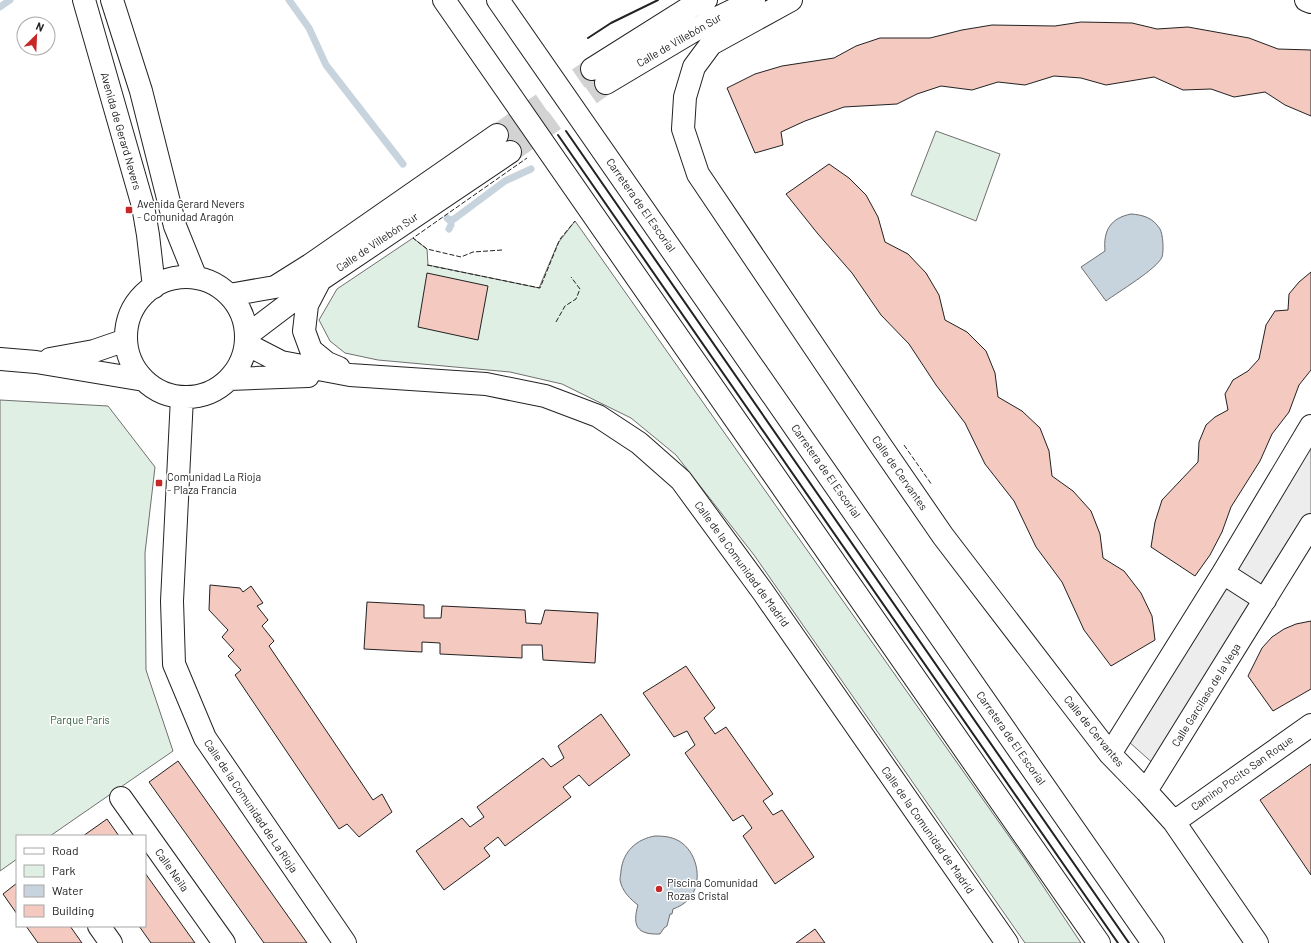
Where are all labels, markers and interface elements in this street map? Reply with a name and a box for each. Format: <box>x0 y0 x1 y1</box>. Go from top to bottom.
street label: Calle de Villebón Sur <box>634 10 724 69</box>
north arrow <box>16 16 56 56</box>
text: N <box>34 19 46 34</box>
street label: Avenida de Gerard Nevers <box>98 71 144 191</box>
street label: Carretera de El Escorial <box>604 155 679 254</box>
place label: Avenida Gerard Nevers - Comunidad Aragón <box>137 197 245 223</box>
marker: Avenida Gerard Nevers - Comunidad Aragón <box>124 205 134 215</box>
street label: Calle de Villebón Sur <box>333 209 420 274</box>
street label: Carretera de El Escorial <box>789 421 864 520</box>
street label: Calle de Cervantes <box>870 433 931 512</box>
place label: Comunidad La Rioja - Plaza Francia <box>167 470 261 496</box>
marker: Comunidad La Rioja - Plaza Francia <box>154 478 164 488</box>
street label: Calle de la Comunidad de Madrid <box>692 498 792 629</box>
street label: Calle Garcilaso de la Vega <box>1168 641 1243 749</box>
street label: Carretera de El Escorial <box>974 688 1049 787</box>
street label: Calle de Cervantes <box>1062 692 1127 769</box>
park label: Parque París <box>50 713 110 726</box>
street label: Camino Pocito San Roque <box>1188 732 1295 813</box>
street label: Calle de la Comunidad de La Rioja <box>202 737 301 875</box>
street label: Calle de la Comunidad de Madrid <box>879 764 977 896</box>
legend <box>16 835 146 927</box>
text: Road <box>52 843 79 857</box>
street label: Calle Neila <box>153 846 192 894</box>
text: Park <box>52 863 76 877</box>
place label: Piscina Comunidad Rozas Cristal <box>667 876 758 902</box>
text: Water <box>52 883 84 897</box>
marker: Piscina Comunidad Rozas Cristal <box>654 884 664 894</box>
text: Building <box>52 903 94 917</box>

